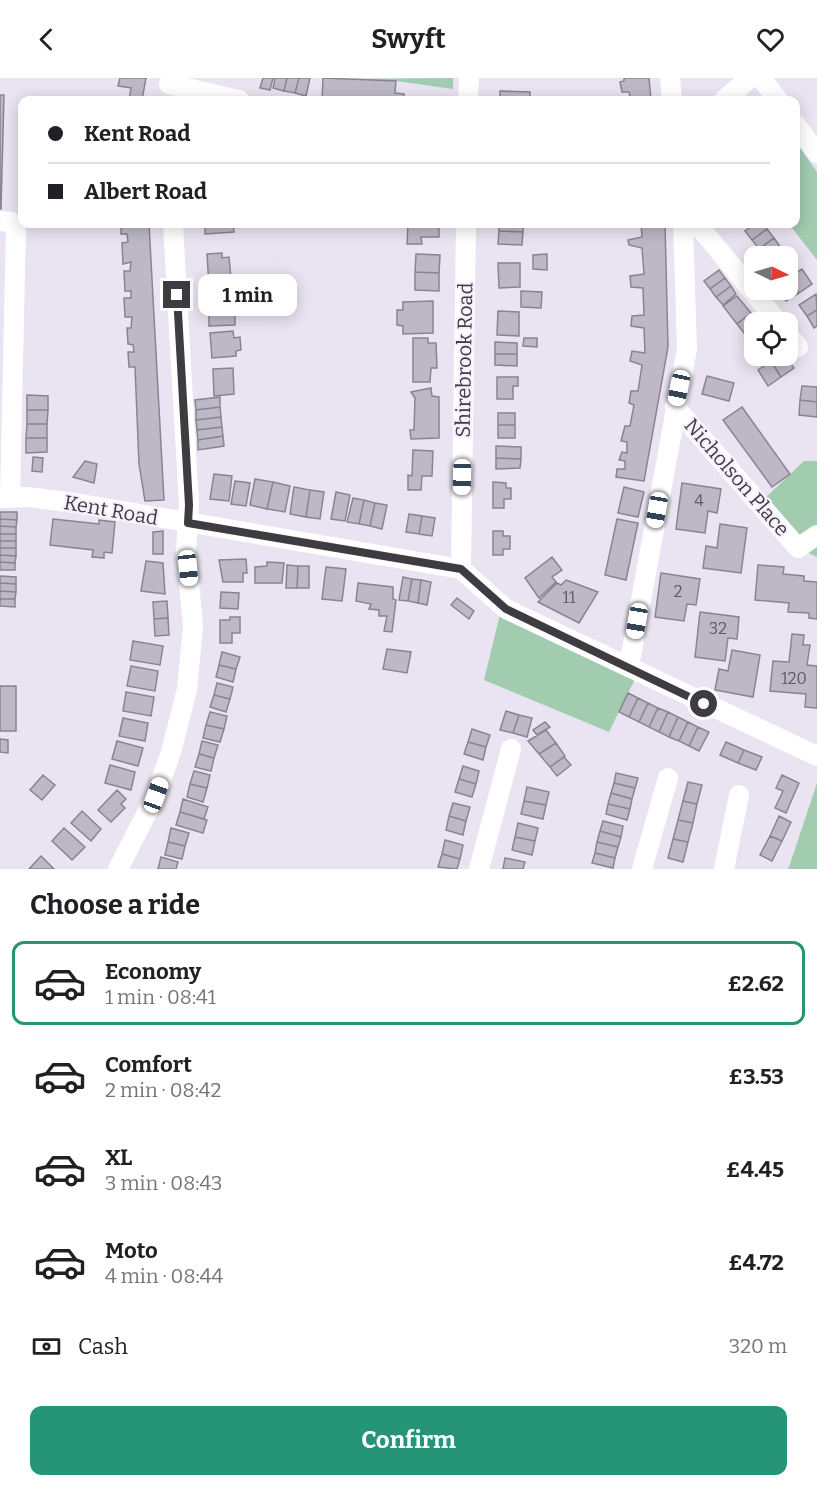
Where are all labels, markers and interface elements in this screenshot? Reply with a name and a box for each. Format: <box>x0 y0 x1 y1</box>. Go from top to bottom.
icon: back <box>30 23 63 56</box>
text: Swyft <box>371 23 446 55</box>
icon: heart <box>754 23 787 56</box>
text: Kent Road <box>84 120 191 147</box>
text: Albert Road <box>84 178 207 205</box>
north arrow <box>744 246 798 300</box>
map controls <box>744 246 798 366</box>
callout: 1 min <box>198 274 297 316</box>
route end <box>163 281 190 308</box>
street label: Shirebrook Road <box>451 282 477 438</box>
text: 1 min <box>222 283 273 307</box>
button: locate <box>744 312 798 366</box>
car <box>666 369 692 407</box>
street label: Nicholson Place <box>679 413 795 541</box>
car <box>453 459 471 495</box>
street label: Kent Road <box>62 490 160 530</box>
car <box>645 491 669 529</box>
house number: 4 <box>694 491 704 510</box>
car <box>177 549 199 587</box>
house number: 2 <box>674 582 682 601</box>
house number: 11 <box>563 588 576 607</box>
car <box>625 602 649 640</box>
house number: 32 <box>709 619 727 638</box>
house number: 120 <box>781 669 807 688</box>
route start <box>690 690 717 717</box>
car <box>141 775 171 815</box>
text: Choose a ride <box>30 889 200 921</box>
icon: car <box>33 956 87 1010</box>
text: Economy <box>105 958 201 985</box>
text: £2.62 <box>728 970 784 997</box>
text: 1 min · 08:41 <box>105 985 216 1009</box>
icon: car <box>33 1049 87 1103</box>
text: Comfort <box>105 1051 192 1078</box>
text: £3.53 <box>729 1063 784 1090</box>
text: 2 min · 08:42 <box>105 1078 221 1102</box>
icon: car <box>33 1142 87 1196</box>
text: XL <box>105 1144 132 1171</box>
text: £4.45 <box>726 1156 784 1183</box>
text: 3 min · 08:43 <box>105 1171 222 1195</box>
icon: car <box>33 1235 87 1289</box>
text: Moto <box>105 1237 158 1264</box>
text: £4.72 <box>728 1249 784 1276</box>
text: 4 min · 08:44 <box>105 1264 223 1288</box>
icon: cash <box>30 1330 63 1363</box>
text: Cash <box>78 1333 128 1360</box>
text: 320 m <box>729 1334 787 1358</box>
button: Confirm <box>30 1406 787 1475</box>

